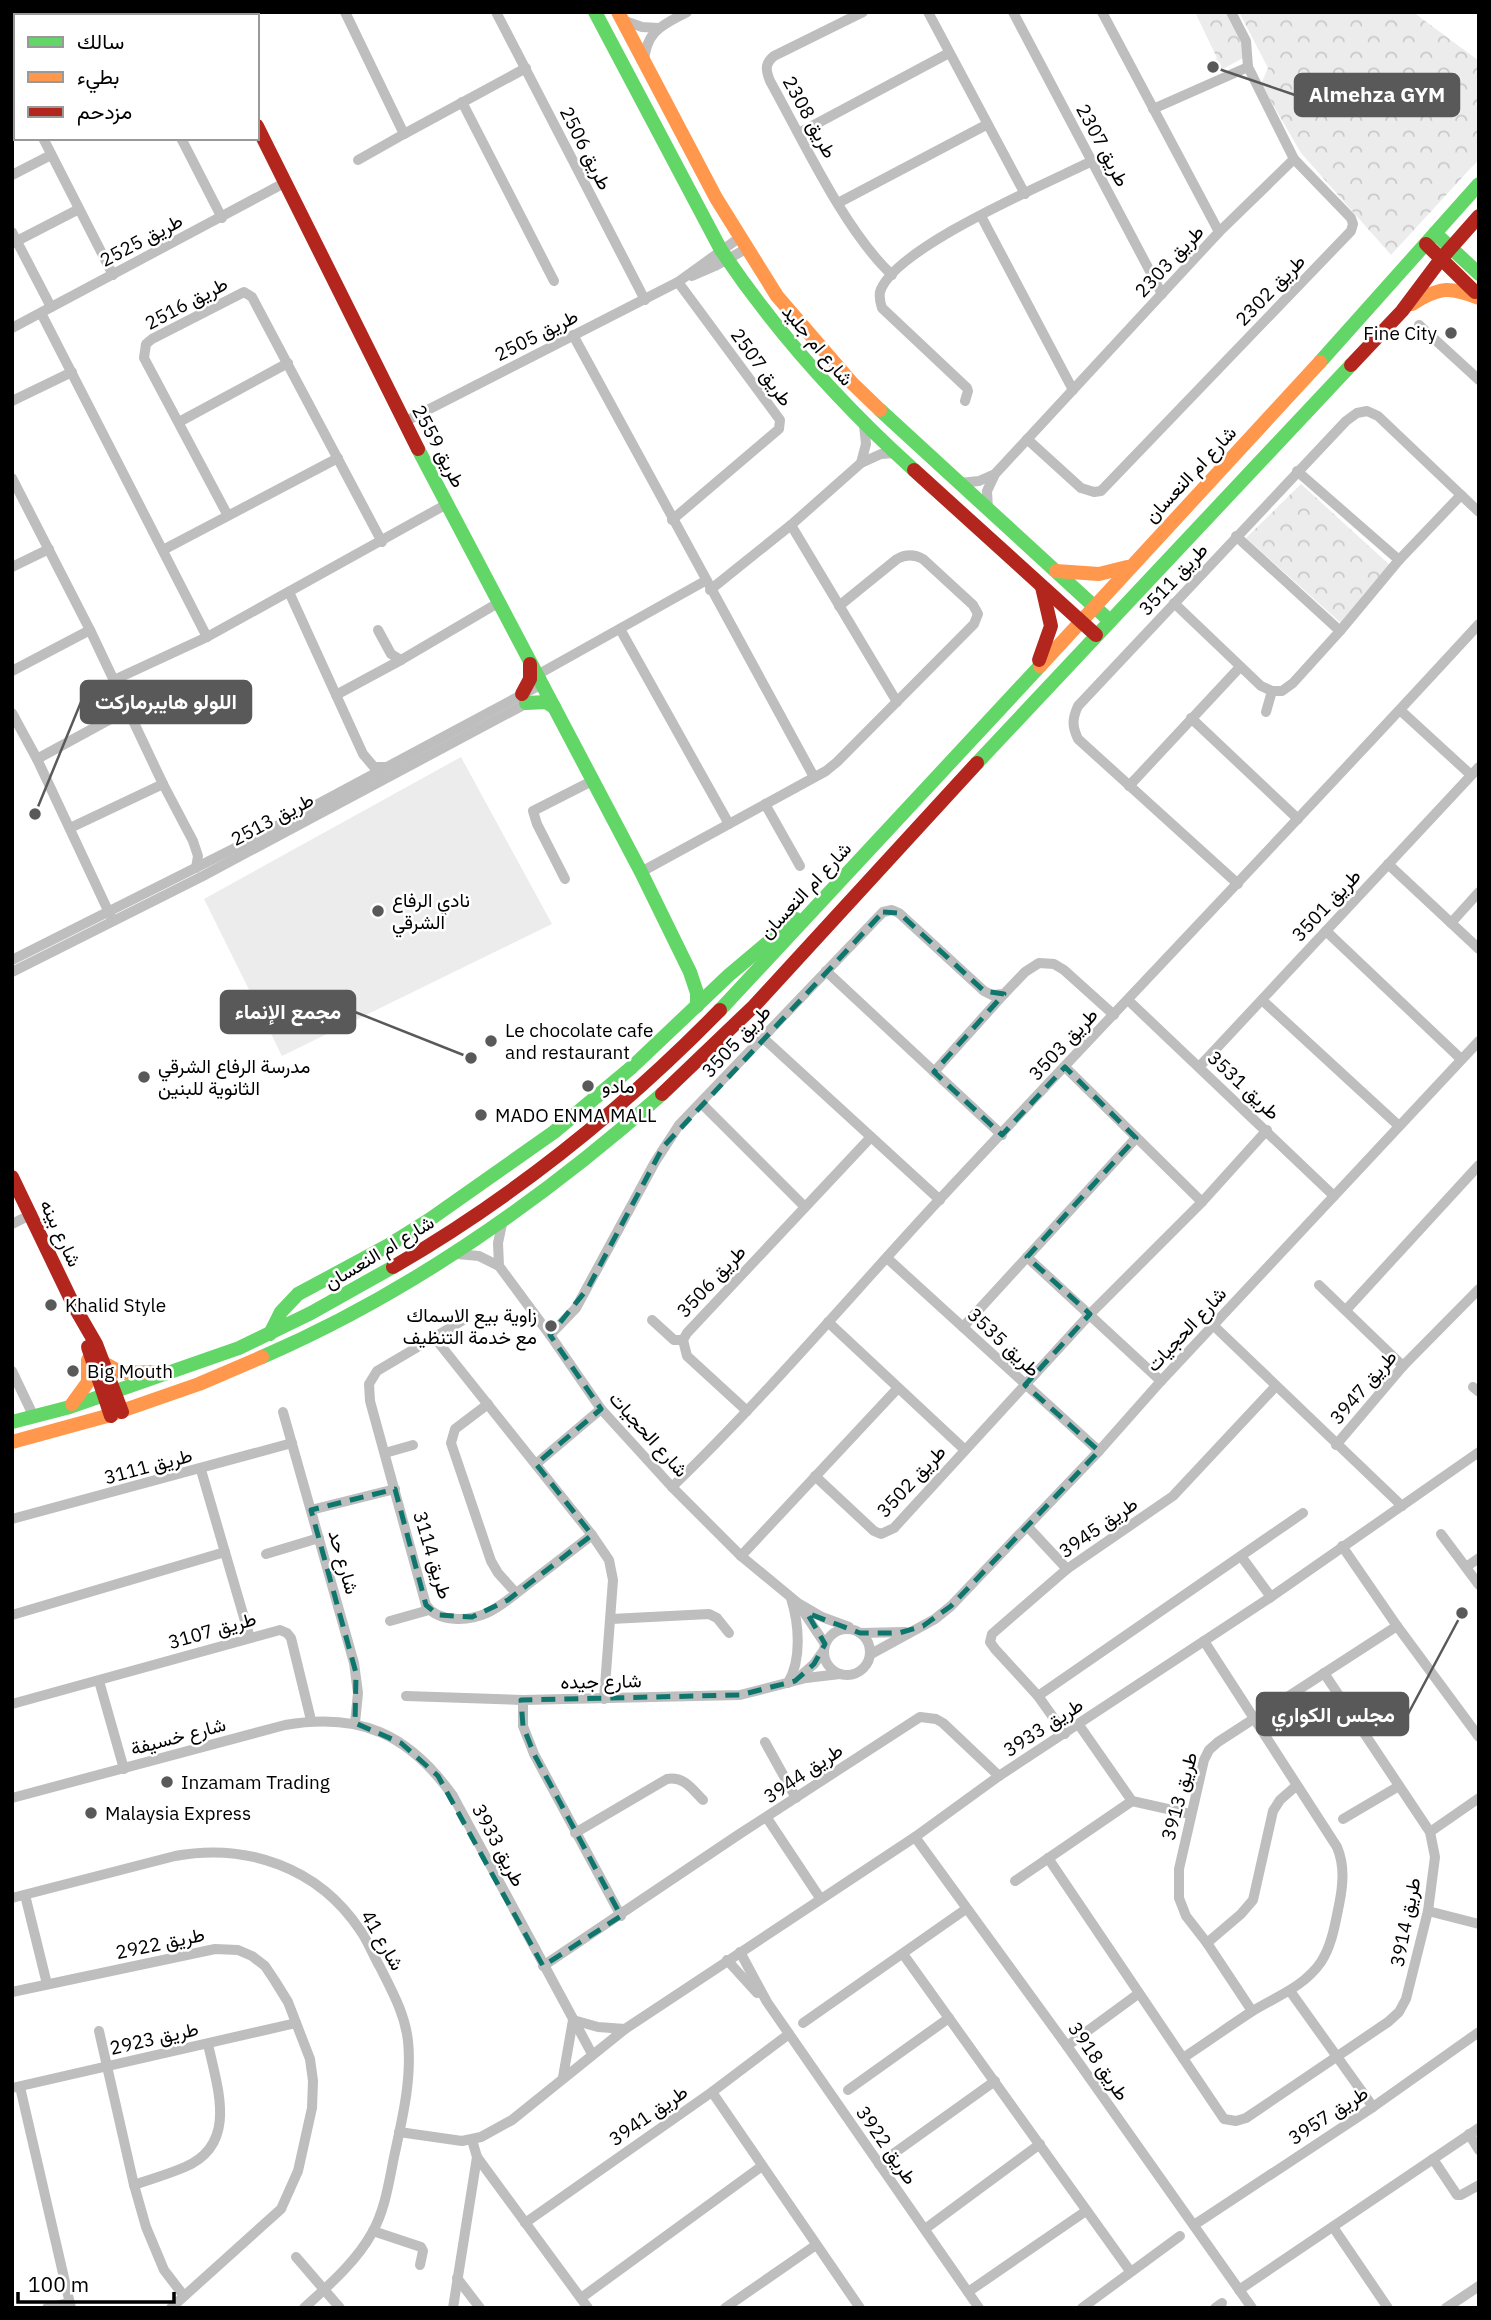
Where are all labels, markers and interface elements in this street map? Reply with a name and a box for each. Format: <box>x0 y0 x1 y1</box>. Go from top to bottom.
legend <box>14 14 259 140</box>
text: سالك <box>77 27 124 55</box>
text: بطيء <box>77 62 120 94</box>
street label: طريق 2308 <box>778 72 842 162</box>
callout: Almehza GYM <box>1295 74 1459 116</box>
text: Almehza GYM <box>1309 80 1445 108</box>
text: مزدحم <box>77 97 132 126</box>
street label: طريق 2307 <box>1071 99 1135 191</box>
street label: طريق 2506 <box>555 102 617 194</box>
street label: طريق 2525 <box>95 208 187 272</box>
street label: طريق 2303 <box>1129 220 1209 302</box>
street label: طريق 2302 <box>1230 249 1310 331</box>
street label: طريق 2516 <box>140 271 232 335</box>
street label: شارع ام جليد <box>776 299 859 391</box>
street label: طريق 2505 <box>490 304 582 366</box>
place label: Fine City <box>1363 321 1438 345</box>
street label: طريق 2507 <box>726 323 798 411</box>
marker: Fine City <box>1443 325 1459 341</box>
street label: طريق 2559 <box>407 400 471 492</box>
street label: شارع ام النعسان <box>1139 420 1242 528</box>
street label: طريق 3511 <box>1133 538 1213 620</box>
callout: اللولو هايبرماركت <box>81 681 251 723</box>
text: اللولو هايبرماركت <box>95 687 237 715</box>
street label: طريق 2513 <box>226 787 318 851</box>
street label: شارع ام النعسان <box>754 836 857 944</box>
street label: طريق 3501 <box>1286 864 1366 946</box>
place label: نادي الرفاع الشرقي <box>392 888 470 938</box>
marker: نادي الرفاع الشرقي <box>370 903 386 919</box>
callout: مجمع الإنماء <box>221 991 355 1033</box>
text: مجمع الإنماء <box>235 997 341 1026</box>
street label: طريق 3505 <box>696 1000 776 1082</box>
street label: طريق 3503 <box>1023 1003 1103 1085</box>
place label: Le chocolate cafe and restaurant <box>505 1018 653 1064</box>
marker: Le chocolate cafe and restaurant <box>483 1033 499 1049</box>
street label: طريق 3531 <box>1203 1045 1285 1125</box>
place label: مدرسة الرفاع الشرقي الثانوية للبنين <box>158 1054 311 1100</box>
marker: مدرسة الرفاع الشرقي الثانوية للبنين <box>136 1069 152 1085</box>
place label: مادو <box>602 1074 635 1098</box>
marker: مادو <box>580 1078 596 1094</box>
place label: MADO ENMA MALL <box>495 1103 657 1127</box>
marker: MADO ENMA MALL <box>473 1107 489 1123</box>
street label: شارع بينه <box>34 1196 87 1271</box>
street label: شارع ام النعسان <box>320 1210 439 1295</box>
street label: طريق 3506 <box>671 1240 751 1322</box>
street label: شارع الحجيات <box>1141 1282 1232 1377</box>
place label: Khalid Style <box>65 1293 166 1317</box>
marker: Khalid Style <box>43 1297 59 1313</box>
street label: طريق 3535 <box>963 1302 1045 1382</box>
place label: زاوية بيع الاسماك مع خدمة التنظيف <box>403 1303 537 1351</box>
marker: زاوية بيع الاسماك مع خدمة التنظيف <box>543 1318 559 1334</box>
street label: طريق 3947 <box>1324 1345 1402 1429</box>
place label: Big Mouth <box>87 1359 173 1383</box>
marker: Big Mouth <box>65 1363 81 1379</box>
street label: شارع الحجيات <box>604 1386 694 1482</box>
street label: طريق 3502 <box>871 1440 951 1522</box>
street label: طريق 3111 <box>101 1443 195 1489</box>
street label: طريق 3945 <box>1054 1491 1142 1563</box>
street label: طريق 3114 <box>408 1508 458 1602</box>
street label: شارع حد <box>322 1527 365 1597</box>
street label: طريق 3107 <box>165 1606 259 1654</box>
street label: شارع جيده <box>560 1668 642 1695</box>
street label: طريق 3933 <box>999 1692 1087 1762</box>
callout: مجلس الكواري <box>1257 1693 1408 1735</box>
text: مجلس الكواري <box>1271 1700 1395 1732</box>
street label: شارع خسيفة <box>128 1712 229 1761</box>
street label: طريق 3944 <box>759 1738 847 1808</box>
street label: طريق 3913 <box>1156 1749 1202 1843</box>
place label: Inzamam Trading <box>181 1770 330 1794</box>
marker: Inzamam Trading <box>159 1774 175 1790</box>
street label: طريق 3933 <box>467 1799 531 1891</box>
place label: Malaysia Express <box>105 1801 251 1825</box>
marker: Malaysia Express <box>83 1805 99 1821</box>
street label: طريق 3914 <box>1385 1875 1425 1969</box>
street label: شارع 41 <box>355 1906 410 1975</box>
street label: طريق 2922 <box>113 1922 207 1964</box>
street label: طريق 2923 <box>107 2016 201 2060</box>
street label: طريق 3918 <box>1063 2017 1135 2105</box>
street label: طريق 3941 <box>604 2079 692 2151</box>
street label: طريق 3957 <box>1284 2080 1372 2150</box>
street label: طريق 3922 <box>851 2101 923 2189</box>
scale bar <box>18 2260 173 2304</box>
text: 100 m <box>28 2270 89 2298</box>

